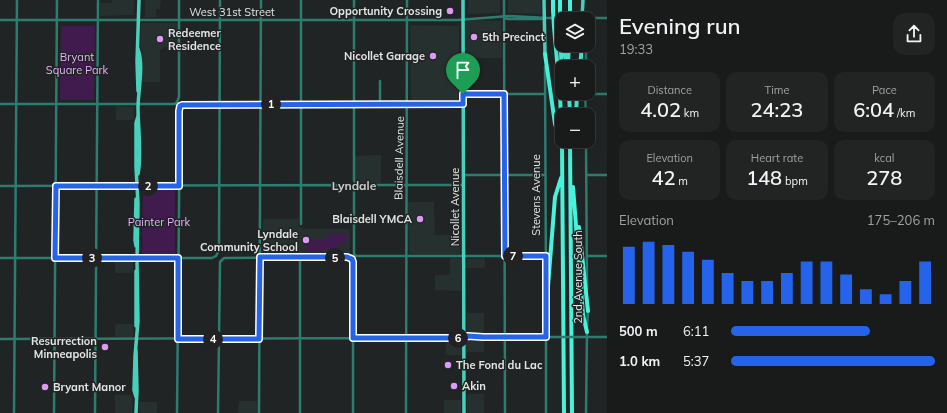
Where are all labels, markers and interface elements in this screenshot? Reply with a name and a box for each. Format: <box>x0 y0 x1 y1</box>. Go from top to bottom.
place label: Opportunity Crossing <box>329 4 442 18</box>
street label: West 31st Street <box>189 5 275 19</box>
marker: Opportunity Crossing <box>445 6 455 16</box>
map controls <box>555 12 595 148</box>
button: layers <box>555 12 595 52</box>
text: Evening run <box>619 12 741 40</box>
button: share <box>893 13 935 55</box>
place label: Redeemer Residence <box>168 26 221 53</box>
place label: 5th Precinct <box>482 30 545 44</box>
marker: 5th Precinct <box>469 32 479 42</box>
marker: Redeemer Residence <box>155 34 165 44</box>
text: 19:33 <box>619 41 653 57</box>
place label: Nicollet Garage <box>344 49 425 63</box>
park label: Bryant Square Park <box>46 50 108 77</box>
marker: Nicollet Garage <box>428 51 438 61</box>
pin <box>446 53 480 94</box>
icon: arrive <box>452 59 474 81</box>
button: + <box>555 60 595 100</box>
text: Distance <box>647 83 692 97</box>
text: Time <box>765 83 789 97</box>
text: Pace <box>872 83 897 97</box>
pin: 1 <box>261 94 281 114</box>
text: 1 <box>268 97 274 111</box>
text: 4.02 <box>640 97 681 122</box>
text: 24:23 <box>751 97 803 122</box>
text: 6:04 <box>853 97 894 122</box>
text: km <box>681 106 699 120</box>
text: /km <box>894 106 915 120</box>
button: − <box>555 108 595 148</box>
street label: Blaisdell Avenue <box>391 116 407 200</box>
text: Elevation <box>646 151 693 165</box>
text: Heart rate <box>751 151 803 165</box>
text: kcal <box>874 151 894 165</box>
street label: Stevens Avenue <box>529 154 543 236</box>
text: 42 <box>651 165 675 190</box>
text: 148 <box>746 165 782 190</box>
text: 278 <box>866 165 902 190</box>
street label: Nicollet Avenue <box>448 168 462 246</box>
text: m <box>675 174 688 188</box>
text: bpm <box>782 174 808 188</box>
pin: 2 <box>138 176 158 196</box>
district label: Lyndale <box>332 178 377 193</box>
text: 2 <box>145 179 151 193</box>
place label: Blaisdell YMCA <box>332 212 413 226</box>
text: Elevation <box>619 212 674 228</box>
text: 175–206 m <box>867 212 935 228</box>
marker: Blaisdell YMCA <box>415 214 425 224</box>
park label: Painter Park <box>128 215 191 229</box>
place label: Lyndale Community School <box>200 227 298 254</box>
street label: 2nd Avenue South <box>571 230 585 324</box>
marker: Lyndale Community School <box>301 235 311 245</box>
pin: 7 <box>503 246 523 266</box>
pin: 3 <box>82 248 102 268</box>
pin: 5 <box>325 248 345 268</box>
text: 7 <box>510 249 516 263</box>
text: 3 <box>89 251 95 265</box>
text: 5 <box>332 251 338 265</box>
text: 500 m <box>619 323 658 339</box>
text: 6:11 <box>683 323 709 339</box>
pin: 6 <box>448 328 468 348</box>
pin: 4 <box>203 329 223 349</box>
text: 6 <box>455 331 461 345</box>
text: 4 <box>210 332 216 346</box>
place label: Resurrection Minneapolis <box>31 334 97 361</box>
marker: Resurrection Minneapolis <box>100 342 110 352</box>
text: 1.0 km <box>619 353 660 369</box>
text: 5:37 <box>683 353 709 369</box>
place label: The Fond du Lac <box>456 358 543 372</box>
marker: The Fond du Lac <box>443 360 453 370</box>
place label: Akin <box>462 379 486 393</box>
place label: Bryant Manor <box>53 380 126 394</box>
marker: Akin <box>449 381 459 391</box>
marker: Bryant Manor <box>40 382 50 392</box>

